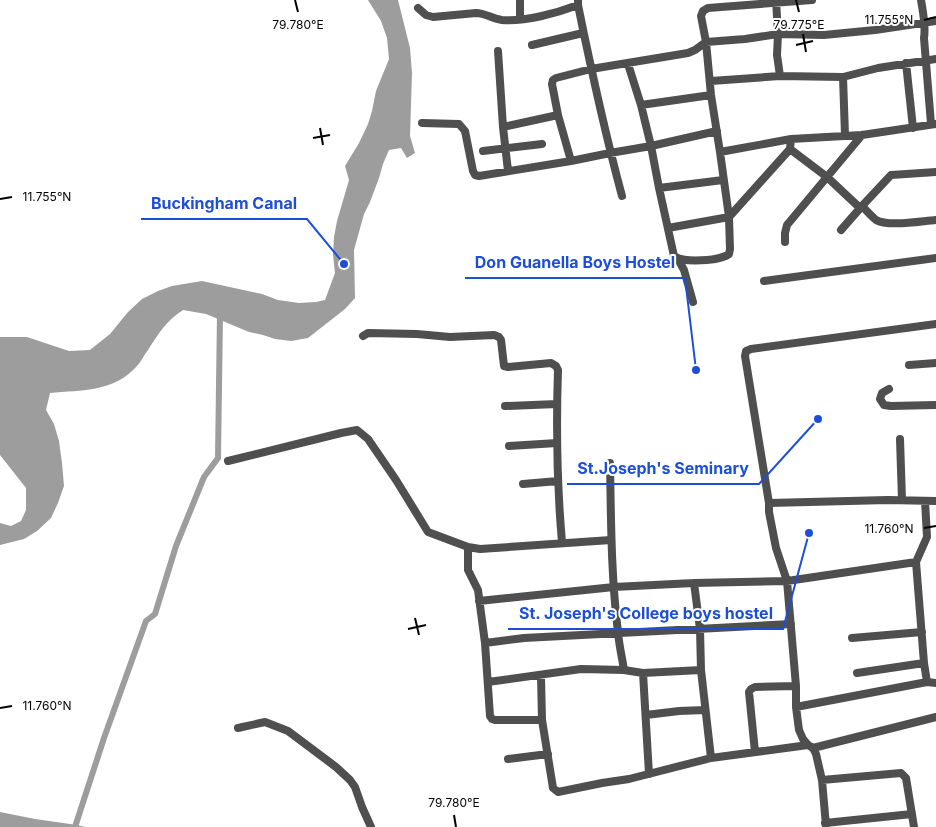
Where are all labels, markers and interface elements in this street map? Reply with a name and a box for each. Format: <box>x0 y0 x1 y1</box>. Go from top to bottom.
text: 11.755°N <box>865 12 913 27</box>
text: 79.780°E <box>272 17 324 32</box>
text: 79.775°E <box>774 17 824 32</box>
callout: Buckingham Canal <box>141 188 307 219</box>
text: 11.755°N <box>23 189 71 204</box>
text: Buckingham Canal <box>151 193 297 213</box>
callout: Don Guanella Boys Hostel <box>465 247 685 278</box>
text: Don Guanella Boys Hostel <box>475 252 675 272</box>
callout: St.Joseph's Seminary <box>567 453 759 484</box>
text: St.Joseph's Seminary <box>577 458 749 478</box>
text: 11.760°N <box>864 521 914 536</box>
callout: St. Joseph's College boys hostel <box>508 598 783 629</box>
text: St. Joseph's College boys hostel <box>519 603 773 623</box>
text: 11.760°N <box>22 698 72 713</box>
text: 79.780°E <box>428 795 480 810</box>

